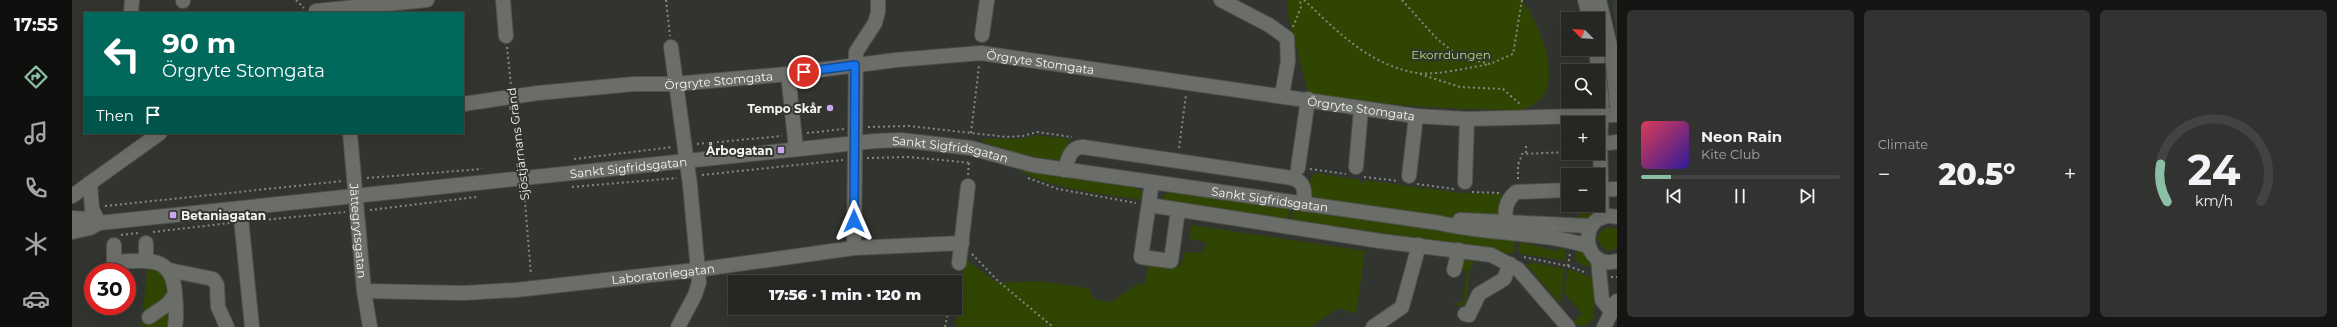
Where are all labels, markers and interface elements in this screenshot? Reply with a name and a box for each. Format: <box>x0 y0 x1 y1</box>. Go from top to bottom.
north arrow <box>1561 12 1605 56</box>
map controls <box>1561 12 1605 212</box>
text: 17:55 <box>14 14 58 36</box>
text: 90 m <box>162 26 236 60</box>
icon: left <box>96 28 148 80</box>
street label: Örgryte Stomgata <box>986 46 1095 77</box>
park label: Ekorrdungen <box>1411 47 1491 62</box>
pin <box>787 55 821 89</box>
text: Örgryte Stomgata <box>162 60 325 82</box>
icon: arrive <box>793 61 815 83</box>
icon: directions <box>22 63 50 91</box>
button: search <box>1561 64 1605 108</box>
street label: Örgryte Stomgata <box>664 68 773 92</box>
street label: Sjöstjärnans Gränd <box>504 87 532 201</box>
street label: Örgryte Stomgata <box>1306 93 1416 123</box>
place label: Tempo Skår <box>748 101 822 116</box>
marker: Tempo Skår <box>825 103 835 113</box>
icon: arrive <box>142 104 164 126</box>
text: Then <box>96 106 134 125</box>
button: + <box>1561 116 1605 160</box>
icon: music <box>22 119 50 147</box>
text: Neon Rain <box>1701 127 1782 146</box>
street label: Sankt Sigfridsgatan <box>892 132 1010 165</box>
text: Climate <box>1878 136 1928 152</box>
place label: Årbogatan <box>705 142 773 158</box>
text: 24 <box>2187 144 2240 194</box>
marker: Årbogatan <box>776 145 786 155</box>
text: Kite Club <box>1701 146 1760 162</box>
street label: Sankt Sigfridsgatan <box>569 153 688 181</box>
text: 20.5° <box>1938 156 2016 193</box>
text: − <box>1878 161 1890 188</box>
text: + <box>2064 161 2076 188</box>
button: − <box>1561 168 1605 212</box>
icon: phone <box>22 174 50 202</box>
street label: Jättegrytsgatan <box>347 182 370 279</box>
street label: Sankt Sigfridsgatan <box>1210 183 1329 214</box>
icon: previous <box>1663 185 1685 207</box>
icon: pause <box>1729 185 1751 207</box>
icon: next <box>1796 185 1818 207</box>
text: km/h <box>2195 191 2233 209</box>
position arrow <box>833 200 875 242</box>
place label: Betaniagatan <box>181 208 266 223</box>
marker: Betaniagatan <box>168 210 178 220</box>
icon: climate <box>22 230 50 258</box>
street label: Laboratoriegatan <box>611 260 716 287</box>
speed limit sign: 30 <box>84 263 136 315</box>
icon: car <box>22 285 50 313</box>
text: 17:56 · 1 min · 120 m <box>769 285 921 304</box>

